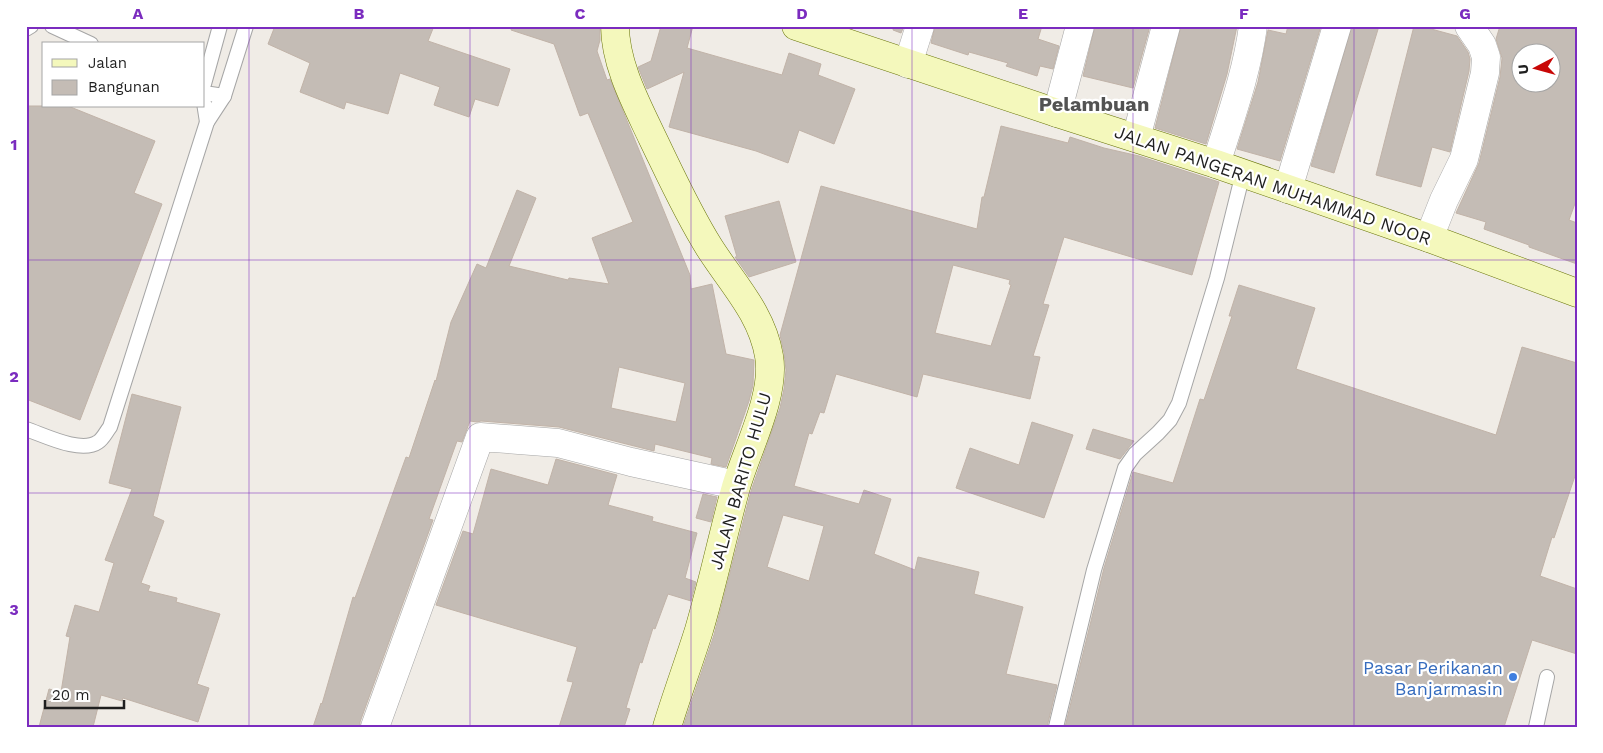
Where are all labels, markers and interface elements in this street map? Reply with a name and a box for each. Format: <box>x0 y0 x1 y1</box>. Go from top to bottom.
text: A <box>133 4 144 23</box>
text: B <box>354 4 365 23</box>
text: C <box>575 4 586 23</box>
text: D <box>796 4 808 23</box>
text: E <box>1018 4 1028 23</box>
text: F <box>1239 4 1249 23</box>
text: G <box>1459 4 1471 23</box>
legend <box>42 42 205 108</box>
north arrow <box>1510 42 1560 92</box>
text: Jalan <box>88 54 127 72</box>
text: U <box>1515 64 1532 75</box>
text: Bangunan <box>88 78 160 96</box>
district label: Pelambuan <box>1039 92 1149 116</box>
street label: JALAN PANGERAN MUHAMMAD NOOR <box>1112 121 1434 249</box>
text: 1 <box>11 135 17 154</box>
text: 2 <box>9 367 19 386</box>
street label: JALAN BARITO HULU <box>705 390 775 572</box>
text: 3 <box>9 600 19 619</box>
place label: Pasar Perikanan Banjarmasin <box>1363 657 1503 699</box>
marker: Pasar Perikanan Banjarmasin <box>1507 671 1519 683</box>
scale bar <box>45 678 124 710</box>
text: 20 m <box>52 686 90 704</box>

